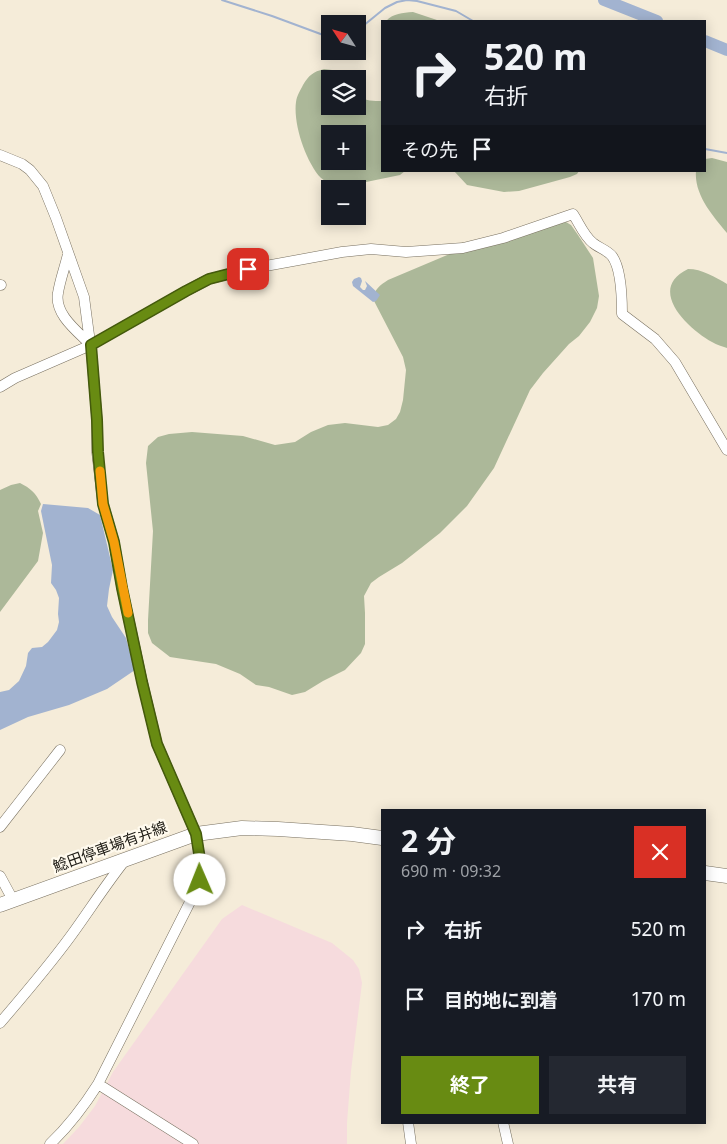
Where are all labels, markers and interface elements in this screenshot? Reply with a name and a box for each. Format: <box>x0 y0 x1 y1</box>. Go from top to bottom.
north arrow <box>321 15 366 60</box>
map controls <box>321 15 366 225</box>
text: 520 m <box>484 33 587 80</box>
icon: right <box>401 40 466 105</box>
button: layers <box>321 70 366 115</box>
text: 右折 <box>484 80 528 110</box>
button: + <box>321 125 366 170</box>
icon: arrive <box>468 135 496 163</box>
text: その先 <box>401 137 458 163</box>
button: − <box>321 180 366 225</box>
pin <box>227 248 269 290</box>
icon: arrive <box>234 255 262 283</box>
street label: 鯰田停車場有井線 <box>50 816 169 876</box>
text: 2 分 <box>401 820 456 861</box>
button: close <box>634 826 686 878</box>
position arrow <box>173 853 225 905</box>
text: 690 m · 09:32 <box>401 860 501 882</box>
icon: right <box>401 915 429 943</box>
text: 520 m <box>631 916 686 942</box>
text: 右折 <box>444 917 482 943</box>
icon: arrive <box>401 985 429 1013</box>
text: 170 m <box>631 986 686 1012</box>
text: 目的地に到着 <box>444 987 558 1013</box>
button: 終了 <box>401 1056 539 1114</box>
button: 共有 <box>549 1056 686 1114</box>

